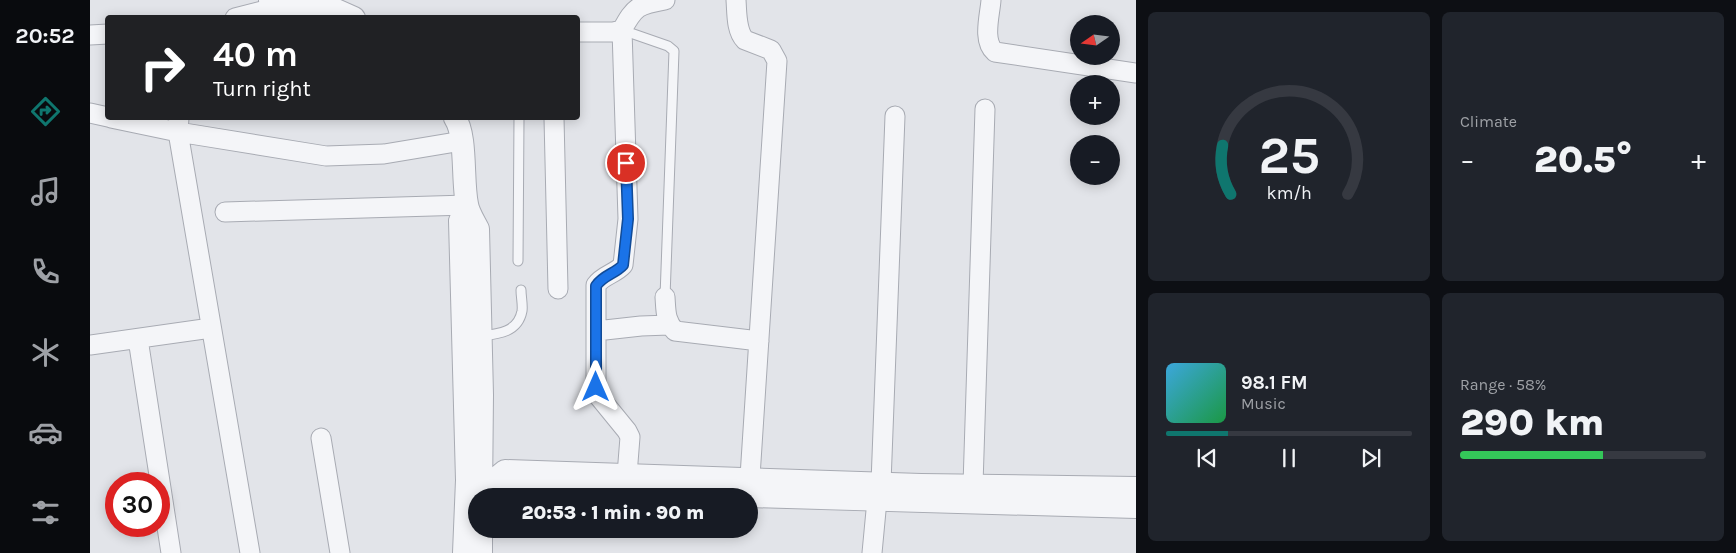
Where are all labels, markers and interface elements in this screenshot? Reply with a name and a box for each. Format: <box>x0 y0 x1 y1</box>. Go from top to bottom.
north arrow <box>1070 15 1120 65</box>
map controls <box>1070 15 1120 185</box>
text: 20:52 <box>15 23 75 49</box>
text: 40 m <box>213 34 298 75</box>
icon: right <box>130 35 195 100</box>
button: + <box>1070 75 1120 125</box>
text: Turn right <box>213 76 311 102</box>
icon: directions <box>28 94 63 129</box>
text: Climate <box>1460 112 1517 131</box>
text: 25 <box>1258 125 1320 186</box>
button: − <box>1070 135 1120 185</box>
text: 20.5° <box>1534 137 1632 182</box>
pin <box>605 142 647 184</box>
text: − <box>1460 143 1475 176</box>
text: + <box>1691 143 1706 176</box>
icon: arrive <box>612 149 640 177</box>
icon: music <box>28 174 63 209</box>
text: km/h <box>1266 183 1312 204</box>
icon: phone <box>28 254 63 289</box>
icon: climate <box>28 335 63 370</box>
position arrow <box>569 360 621 412</box>
text: 98.1 FM <box>1241 372 1308 394</box>
text: Range · 58% <box>1460 375 1546 394</box>
text: Music <box>1241 394 1286 413</box>
text: 290 km <box>1460 400 1604 445</box>
icon: car <box>28 415 63 450</box>
icon: previous <box>1193 444 1221 472</box>
icon: pause <box>1275 444 1303 472</box>
icon: next <box>1357 444 1385 472</box>
speed limit sign: 30 <box>105 472 170 537</box>
icon: filters <box>28 495 63 530</box>
text: 20:53 · 1 min · 90 m <box>522 502 704 524</box>

